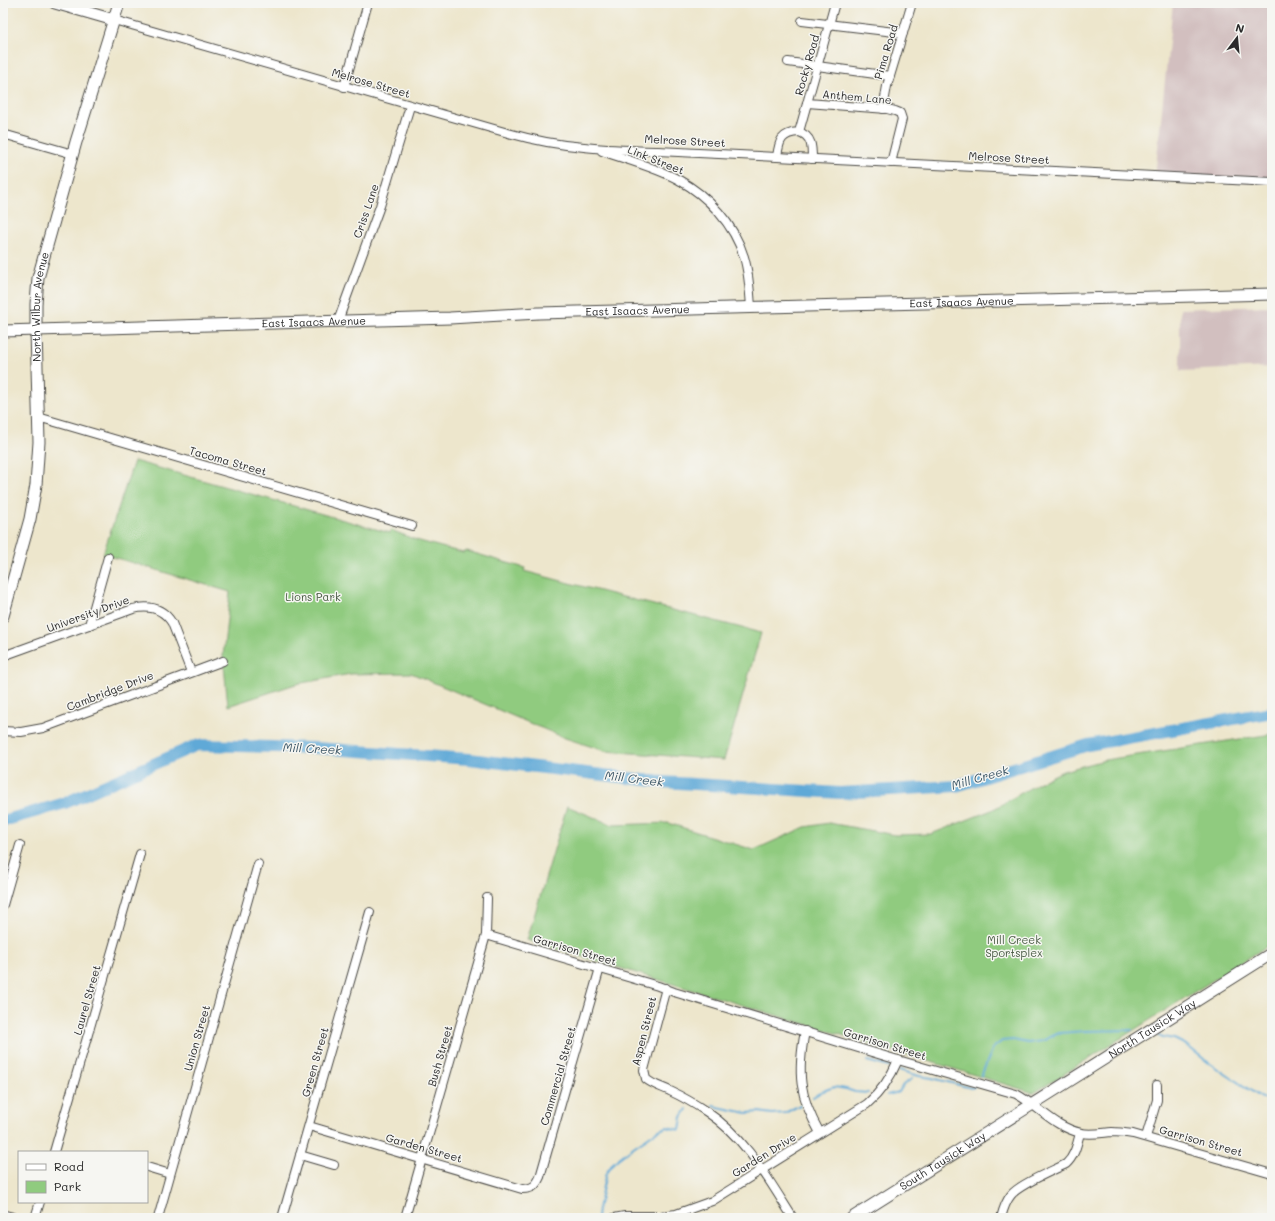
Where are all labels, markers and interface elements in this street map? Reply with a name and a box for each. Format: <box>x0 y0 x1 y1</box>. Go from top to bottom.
north arrow <box>1217 18 1257 58</box>
text: N <box>1234 20 1246 36</box>
street label: Pima Road <box>870 23 901 81</box>
street label: Rocky Road <box>791 33 822 97</box>
street label: Melrose Street <box>330 64 412 101</box>
street label: Anthem Lane <box>822 86 892 107</box>
street label: Melrose Street <box>644 131 726 150</box>
street label: Link Street <box>626 141 687 178</box>
street label: Melrose Street <box>968 148 1050 167</box>
street label: Criss Lane <box>349 182 382 240</box>
street label: North Wilbur Avenue <box>28 250 52 362</box>
street label: East Isaacs Avenue <box>909 293 1014 310</box>
street label: East Isaacs Avenue <box>585 301 690 319</box>
street label: East Isaacs Avenue <box>262 312 366 330</box>
street label: Tacoma Street <box>188 442 269 479</box>
park label: Lions Park <box>285 589 341 604</box>
street label: University Drive <box>44 592 131 635</box>
street label: Cambridge Drive <box>64 667 156 714</box>
water label: Mill Creek <box>282 738 343 758</box>
water label: Mill Creek <box>949 761 1011 793</box>
water label: Mill Creek <box>604 766 665 790</box>
street label: Garrison Street <box>532 930 619 969</box>
park label: Mill Creek Sportsplex <box>985 932 1043 960</box>
street label: Laurel Street <box>69 963 104 1037</box>
street label: Aspen Street <box>628 994 659 1067</box>
street label: North Tausick Way <box>1105 995 1199 1061</box>
street label: Union Street <box>180 1003 213 1073</box>
street label: Bush Street <box>424 1023 455 1088</box>
street label: Garrison Street <box>842 1024 929 1063</box>
street label: Green Street <box>297 1025 332 1098</box>
street label: Commercial Street <box>536 1025 579 1127</box>
street label: Garrison Street <box>1158 1121 1245 1160</box>
street label: South Tausick Way <box>896 1128 988 1193</box>
street label: Garden Street <box>384 1129 464 1166</box>
street label: Garden Drive <box>729 1129 799 1180</box>
legend <box>18 1151 148 1203</box>
text: Road <box>54 1158 84 1174</box>
text: Park <box>54 1178 81 1194</box>

